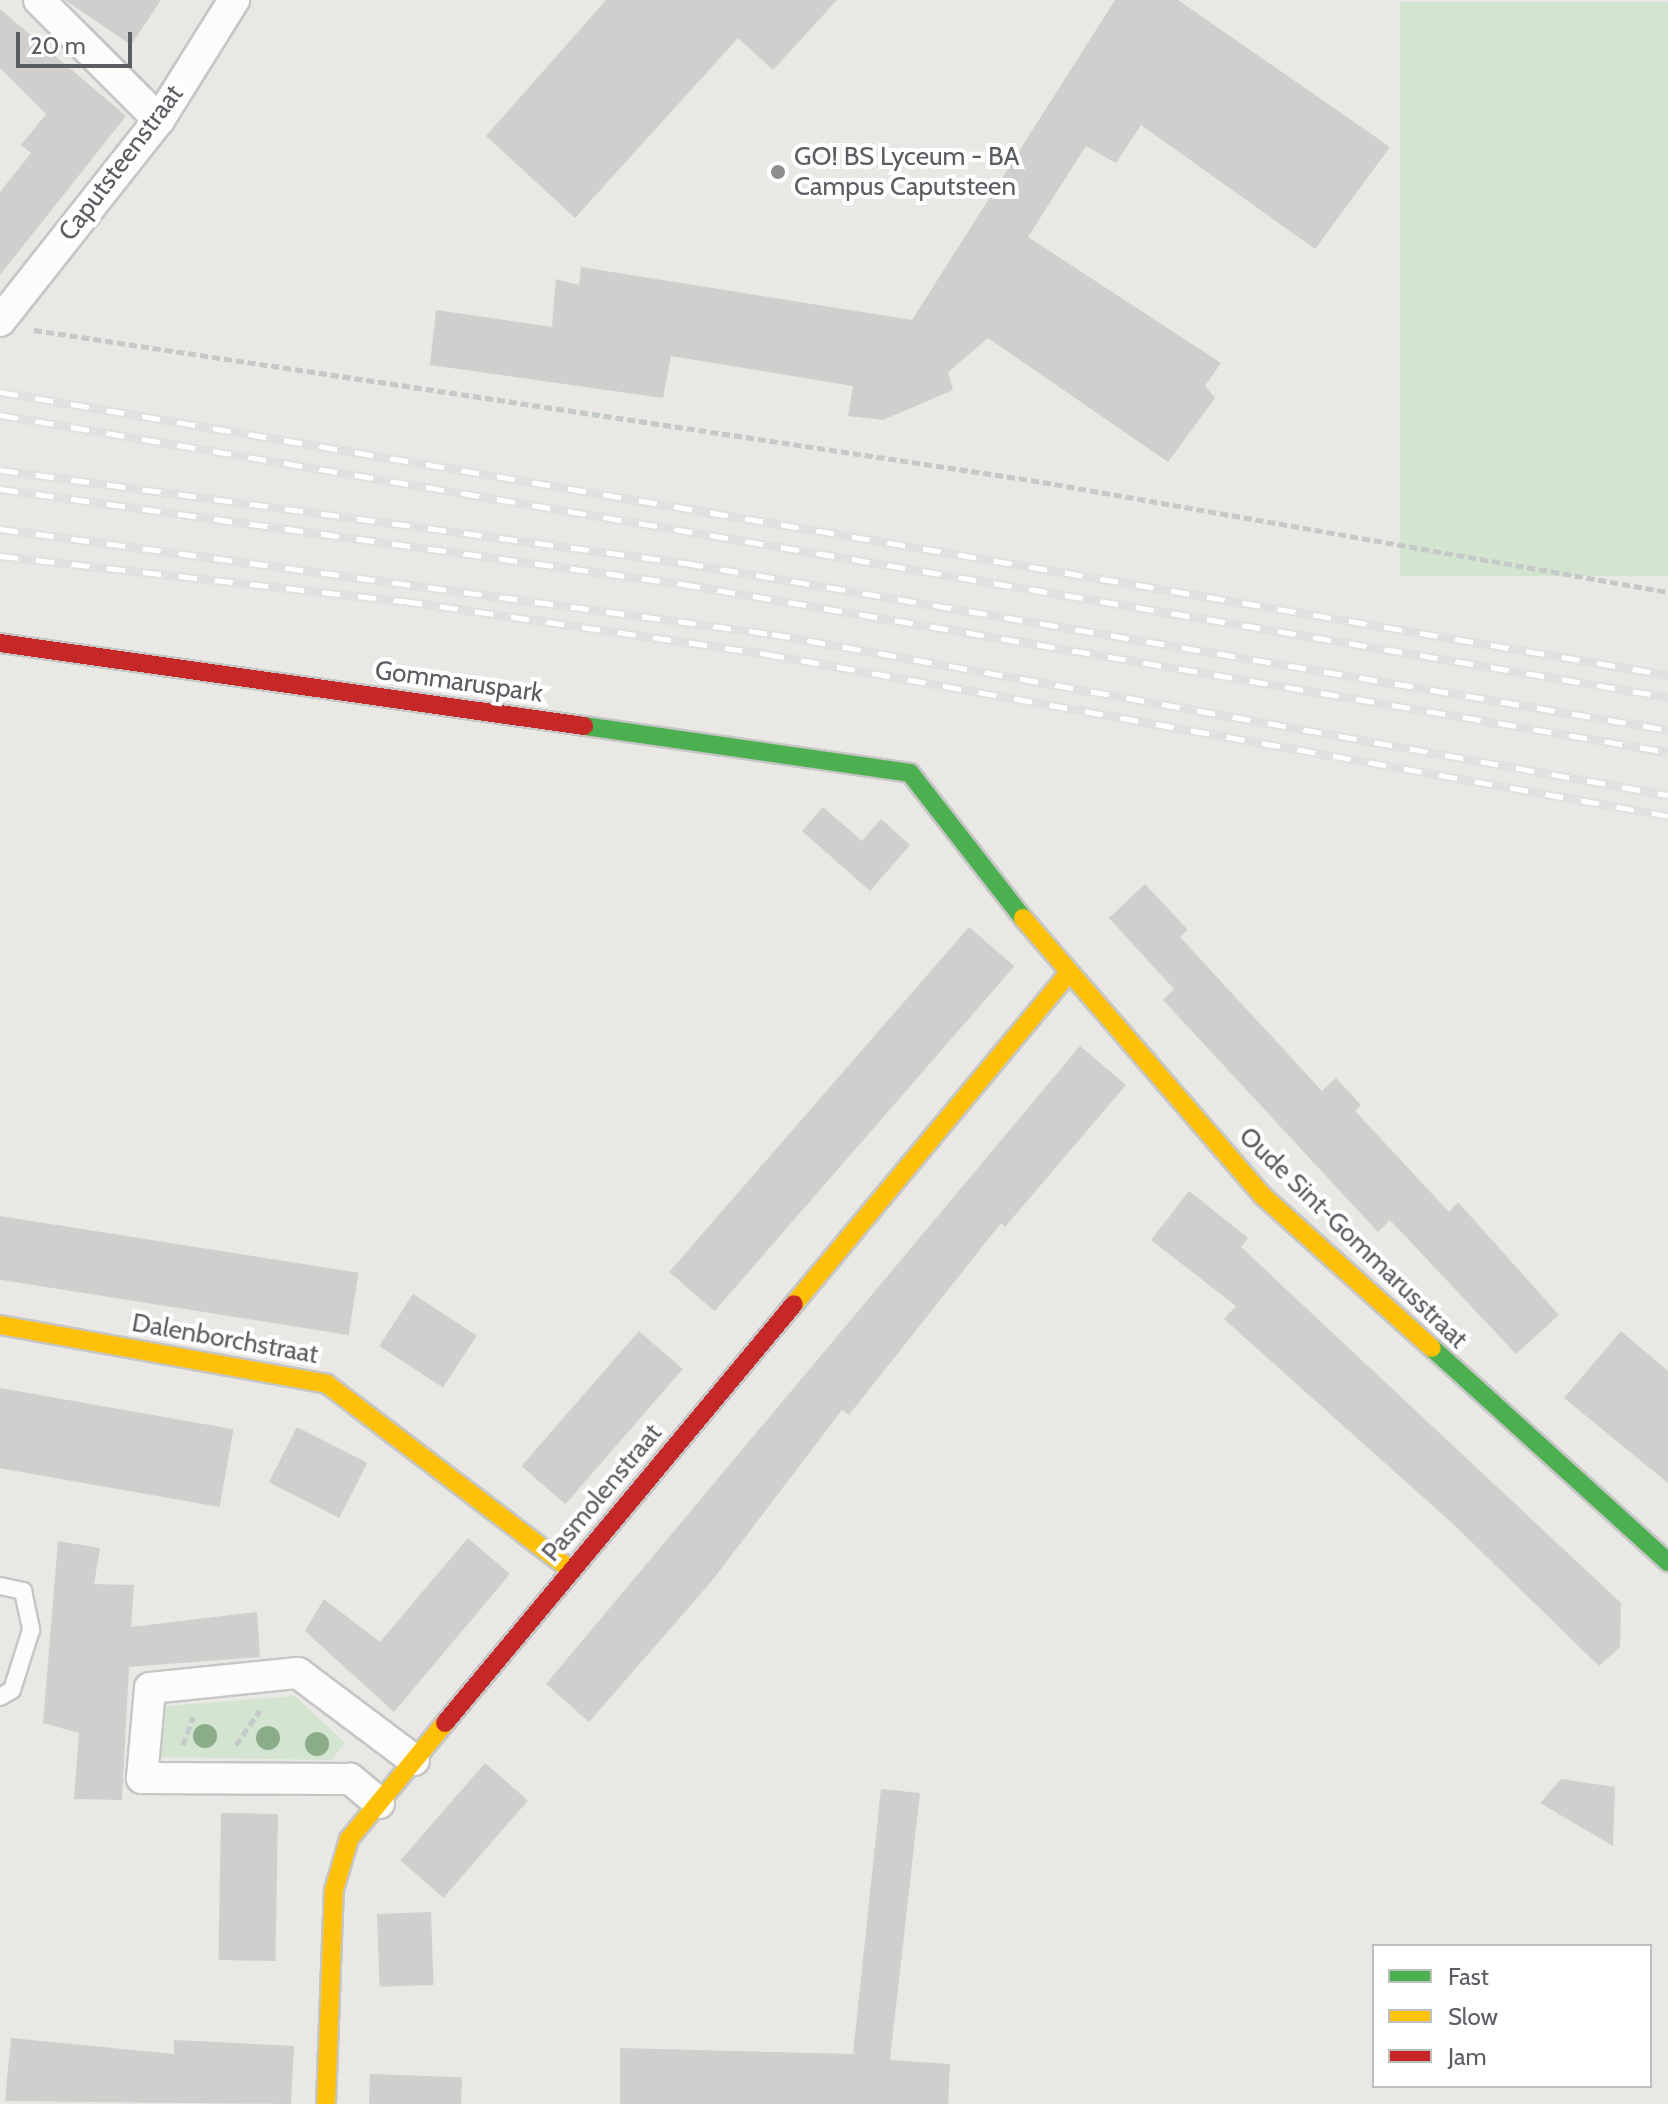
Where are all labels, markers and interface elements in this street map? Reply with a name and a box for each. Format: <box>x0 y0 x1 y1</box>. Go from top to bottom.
scale bar <box>20 16 136 66</box>
text: 20 m <box>30 31 86 60</box>
street label: Caputsteenstraat <box>52 79 190 247</box>
place label: GO! BS Lyceum - BA Campus Caputsteen <box>794 141 1020 202</box>
marker: GO! BS Lyceum - BA Campus Caputsteen <box>769 163 787 181</box>
street label: Gommaruspark <box>373 655 545 709</box>
street label: Oude Sint-Gommarusstraat <box>1232 1121 1474 1355</box>
street label: Dalenborchstraat <box>129 1307 321 1371</box>
street label: Pasmolenstraat <box>536 1418 668 1568</box>
legend <box>1372 1944 1652 2088</box>
text: Fast <box>1448 1962 1489 1991</box>
text: Slow <box>1448 2002 1498 2031</box>
text: Jam <box>1448 2042 1486 2071</box>

